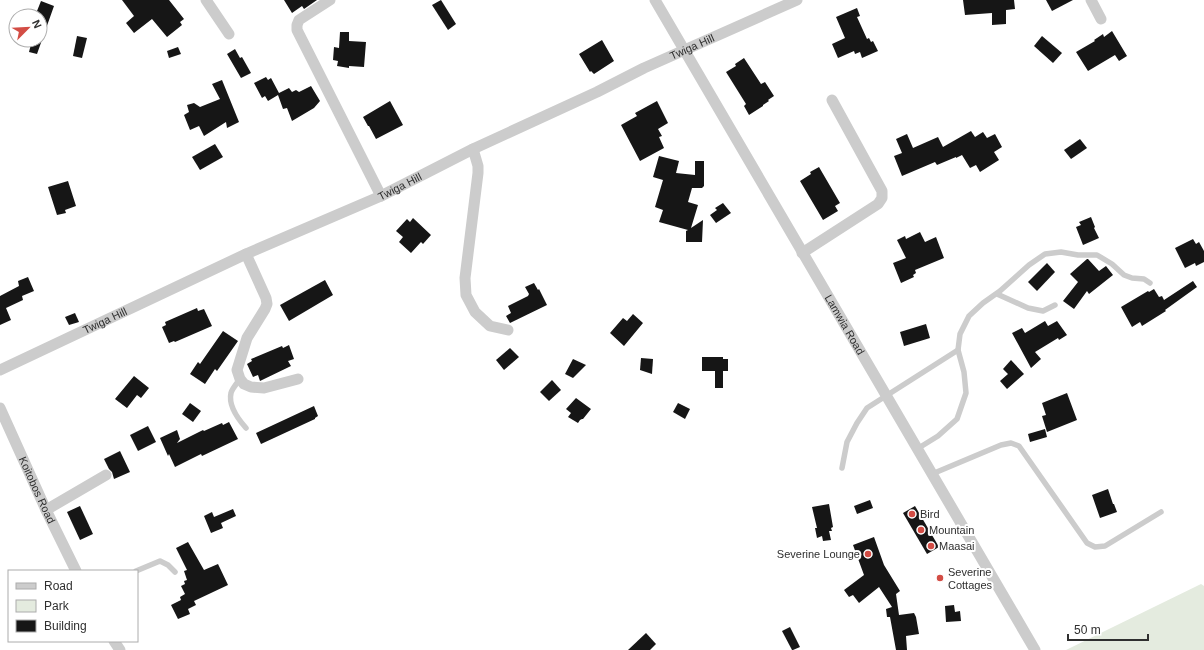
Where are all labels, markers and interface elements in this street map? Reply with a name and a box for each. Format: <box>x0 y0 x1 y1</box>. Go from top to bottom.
north arrow <box>8 8 48 48</box>
text: N <box>30 18 44 30</box>
street label: Twiga Hill <box>668 32 716 62</box>
street label: Twiga Hill <box>376 170 424 202</box>
street label: Lamwia Road <box>823 293 867 357</box>
street label: Twiga Hill <box>81 305 129 336</box>
street label: Koitobos Road <box>17 455 58 525</box>
place label: Bird <box>920 508 940 520</box>
marker: Bird <box>907 509 917 519</box>
place label: Mountain <box>929 524 974 536</box>
marker: Mountain <box>916 525 926 535</box>
place label: Maasai <box>939 540 974 552</box>
marker: Maasai <box>926 541 936 551</box>
place label: Severine Lounge <box>777 548 860 560</box>
marker: Severine Lounge <box>863 549 873 559</box>
place label: Severine Cottages <box>948 566 993 591</box>
legend <box>8 570 138 642</box>
marker: Severine Cottages <box>935 573 945 583</box>
text: Road <box>44 579 73 593</box>
text: Park <box>44 599 70 613</box>
scale bar <box>1068 616 1148 642</box>
text: Building <box>44 619 87 633</box>
text: 50 m <box>1074 623 1101 637</box>

